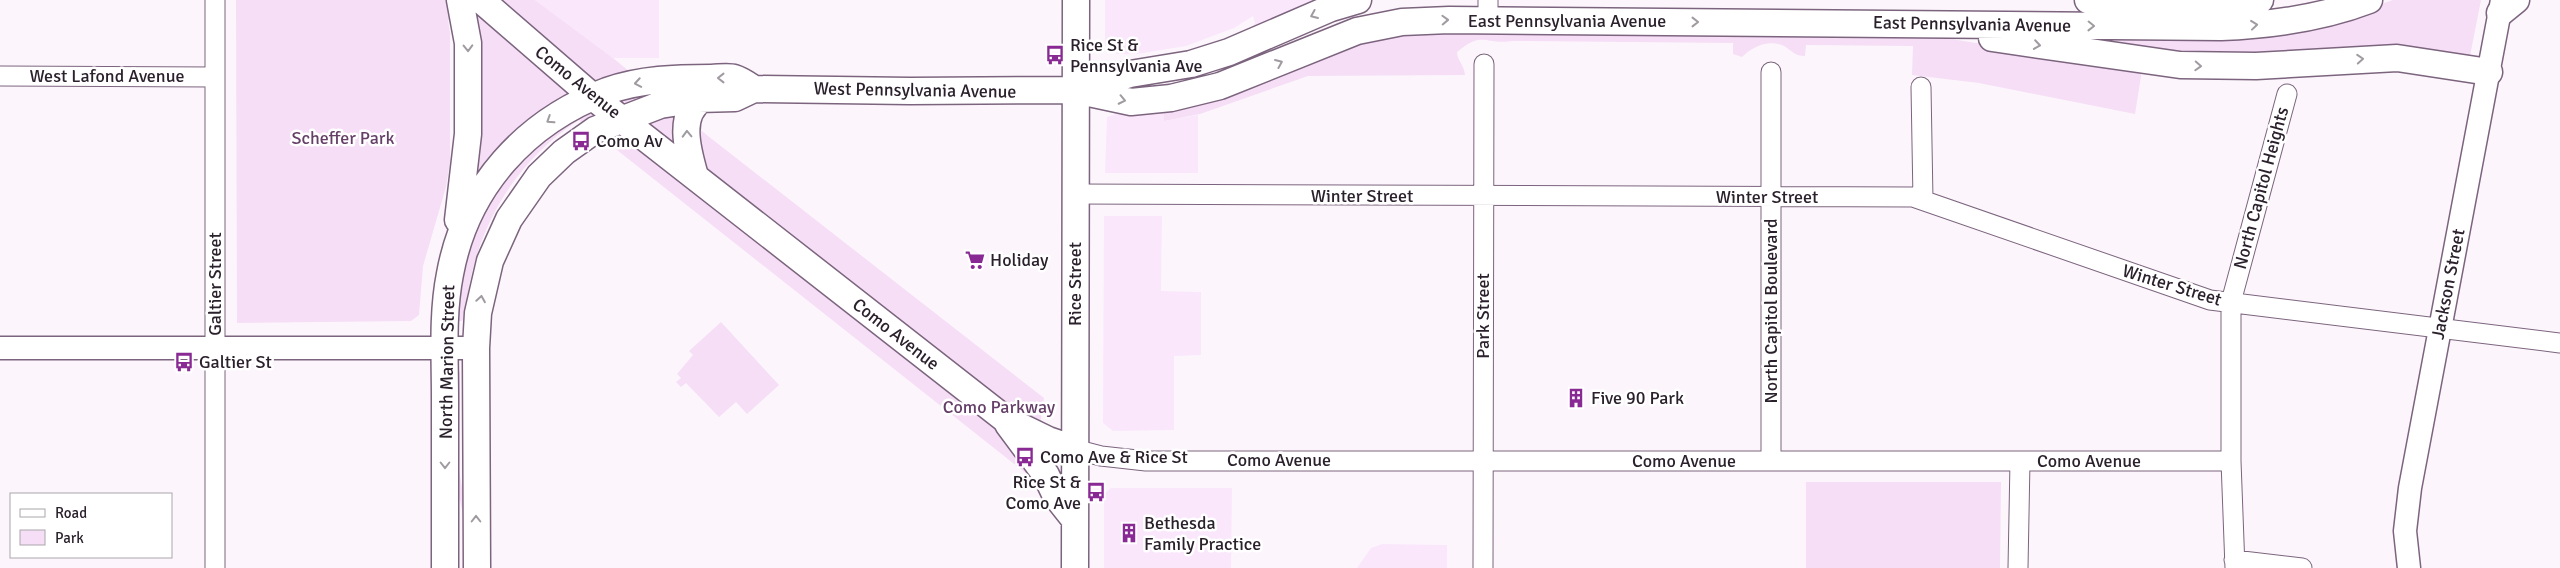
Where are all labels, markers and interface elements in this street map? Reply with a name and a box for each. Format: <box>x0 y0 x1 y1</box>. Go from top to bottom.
one-way arrow <box>1310 9 1319 20</box>
street label: East Pennsylvania Avenue <box>1468 10 1666 32</box>
street label: East Pennsylvania Avenue <box>1873 11 2071 37</box>
one-way arrow <box>1441 15 1449 26</box>
one-way arrow <box>1691 17 1699 27</box>
one-way arrow <box>2250 20 2258 31</box>
one-way arrow <box>2088 21 2095 31</box>
place label: Rice St & Pennsylvania Ave <box>1070 34 1203 77</box>
one-way arrow <box>2033 39 2041 49</box>
street label: Como Avenue <box>531 41 625 123</box>
one-way arrow <box>463 44 473 52</box>
bus stop icon: Rice St & Pennsylvania Ave <box>1044 44 1066 66</box>
one-way arrow <box>2356 54 2364 65</box>
one-way arrow <box>1274 59 1283 70</box>
one-way arrow <box>2194 61 2202 72</box>
street label: West Lafond Avenue <box>30 65 184 87</box>
one-way arrow <box>717 73 725 83</box>
one-way arrow <box>634 77 643 87</box>
street label: West Pennsylvania Avenue <box>813 77 1017 103</box>
one-way arrow <box>1118 95 1127 105</box>
street label: North Capitol Heights <box>2229 104 2293 272</box>
one-way arrow <box>546 114 556 123</box>
park label: Scheffer Park <box>292 127 394 149</box>
bus stop icon: Como Av <box>570 130 592 152</box>
place label: Como Av <box>596 130 663 152</box>
one-way arrow <box>682 130 692 138</box>
street label: Winter Street <box>1311 185 1413 207</box>
street label: Winter Street <box>1716 186 1818 208</box>
street label: North Capitol Boulevard <box>1760 219 1782 403</box>
street label: Jackson Street <box>2427 227 2469 341</box>
street label: Galtier Street <box>204 232 226 336</box>
street label: Rice Street <box>1064 242 1086 326</box>
supermarket icon: Holiday <box>964 249 986 271</box>
place label: Holiday <box>990 249 1049 271</box>
street label: Winter Street <box>2120 259 2224 311</box>
street label: Park Street <box>1472 273 1494 359</box>
street label: North Marion Street <box>435 285 459 439</box>
street label: Como Avenue <box>848 293 944 375</box>
one-way arrow <box>475 295 485 304</box>
bus stop icon: Galtier St <box>173 351 195 373</box>
place label: Galtier St <box>199 351 272 373</box>
building icon: Five 90 Park <box>1565 387 1587 409</box>
place label: Five 90 Park <box>1591 387 1684 409</box>
park label: Como Parkway <box>943 396 1056 418</box>
bus stop icon: Como Ave & Rice St <box>1014 446 1036 468</box>
place label: Como Ave & Rice St <box>1040 446 1188 468</box>
street label: Como Avenue <box>1227 449 1331 471</box>
street label: Como Avenue <box>1632 450 1736 472</box>
street label: Como Avenue <box>2037 450 2141 472</box>
one-way arrow <box>440 462 450 470</box>
place label: Rice St & Como Ave <box>1006 471 1081 514</box>
bus stop icon: Rice St & Como Ave <box>1085 481 1107 503</box>
legend <box>10 493 172 558</box>
text: Road <box>55 504 87 522</box>
place label: Bethesda Family Practice <box>1144 512 1261 555</box>
one-way arrow <box>471 515 481 523</box>
building icon: Bethesda Family Practice <box>1118 522 1140 544</box>
text: Park <box>55 529 84 547</box>

